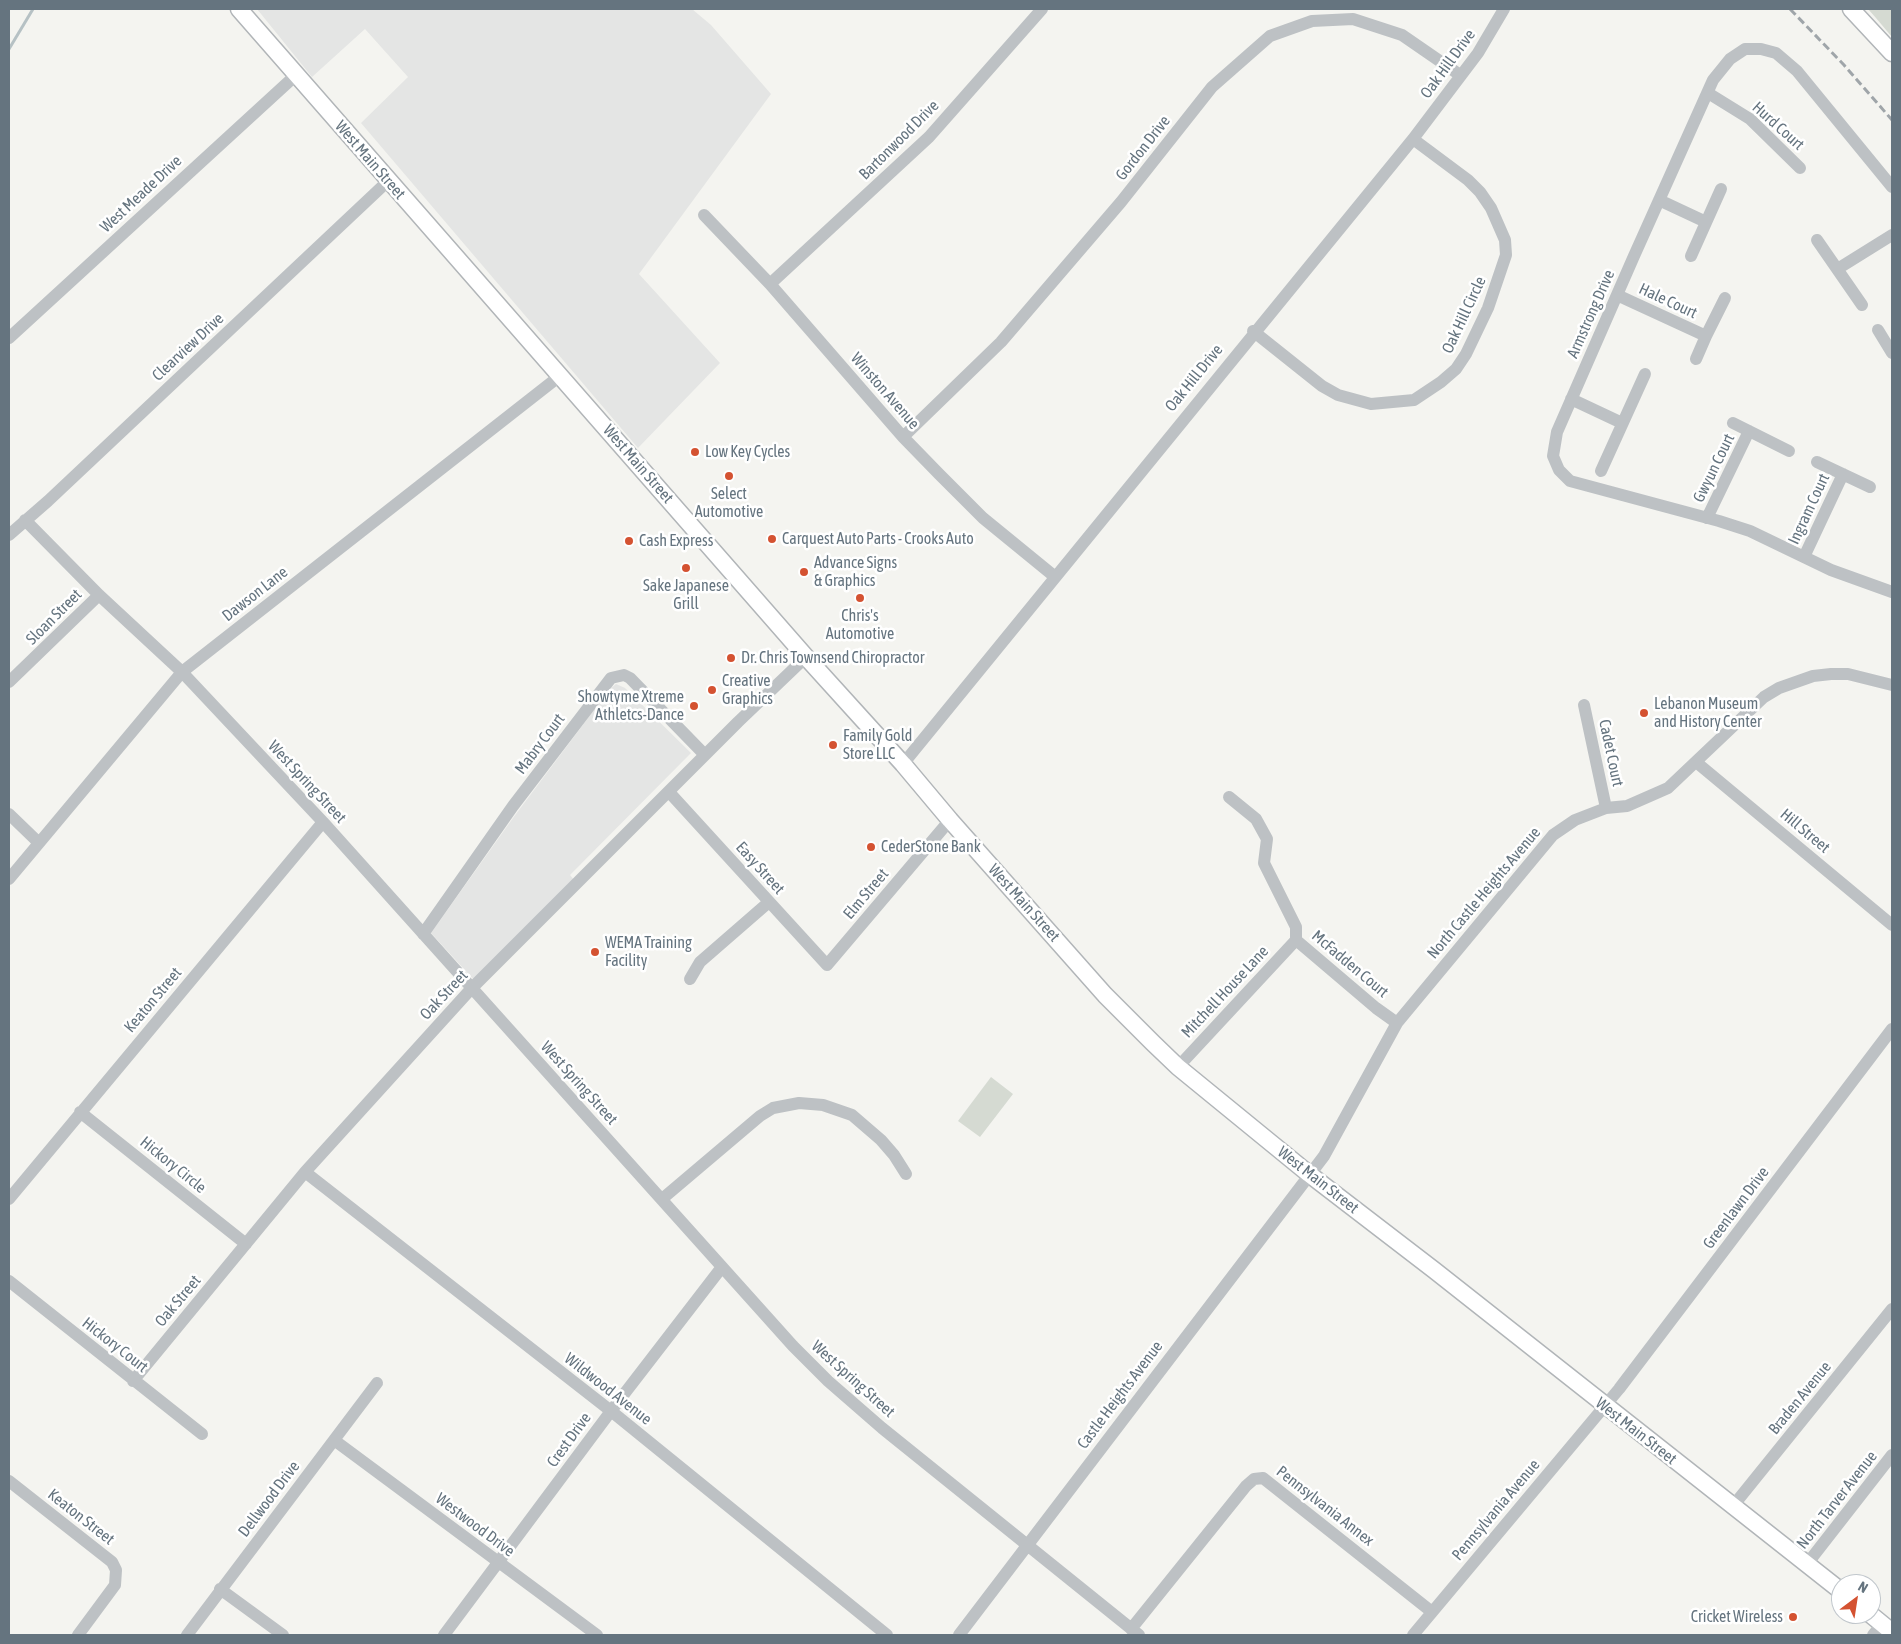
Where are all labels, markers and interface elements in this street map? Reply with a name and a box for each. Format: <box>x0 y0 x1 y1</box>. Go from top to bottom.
street label: Oak Hill Drive <box>1417 26 1479 102</box>
street label: Bartonwood Drive <box>855 96 943 184</box>
street label: Hurd Court <box>1748 98 1808 154</box>
street label: Gordon Drive <box>1112 112 1174 184</box>
street label: West Main Street <box>331 117 409 203</box>
street label: West Meade Drive <box>96 151 186 237</box>
street label: Armstrong Drive <box>1563 267 1619 361</box>
street label: Oak Hill Circle <box>1438 274 1490 356</box>
street label: Hale Court <box>1636 279 1700 323</box>
street label: Clearview Drive <box>148 309 228 385</box>
street label: Oak Hill Drive <box>1161 341 1227 415</box>
street label: Winston Avenue <box>847 349 923 433</box>
street label: West Main Street <box>599 421 677 507</box>
street label: Gwyun Court <box>1689 431 1739 505</box>
place label: Low Key Cycles <box>705 442 790 462</box>
marker: Low Key Cycles <box>689 446 701 458</box>
marker: Select Automotive <box>723 470 735 482</box>
street label: Ingram Court <box>1784 471 1834 547</box>
place label: Select Automotive <box>695 484 763 522</box>
place label: Carquest Auto Parts - Crooks Auto <box>782 529 974 549</box>
place label: Cash Express <box>639 531 713 551</box>
marker: Carquest Auto Parts - Crooks Auto <box>766 533 778 545</box>
marker: Cash Express <box>623 535 635 547</box>
place label: Advance Signs & Graphics <box>814 553 897 591</box>
marker: Sake Japanese Grill <box>680 562 692 574</box>
street label: Dawson Lane <box>218 563 292 625</box>
marker: Advance Signs & Graphics <box>798 566 810 578</box>
place label: Sake Japanese Grill <box>643 576 729 614</box>
street label: Sloan Street <box>22 585 86 649</box>
marker: Chris's Automotive <box>854 592 866 604</box>
place label: Chris's Automotive <box>826 606 894 644</box>
place label: Dr. Chris Townsend Chiropractor <box>741 648 924 668</box>
marker: Dr. Chris Townsend Chiropractor <box>725 652 737 664</box>
place label: Creative Graphics <box>722 671 773 709</box>
marker: Creative Graphics <box>706 684 718 696</box>
place label: Showtyme Xtreme Athletcs-Dance <box>578 687 684 725</box>
place label: Lebanon Museum and History Center <box>1654 694 1762 732</box>
marker: Showtyme Xtreme Athletcs-Dance <box>688 700 700 712</box>
marker: Lebanon Museum and History Center <box>1638 707 1650 719</box>
street label: Mabry Court <box>511 710 569 778</box>
street label: Cadet Court <box>1595 718 1627 788</box>
place label: Family Gold Store LLC <box>843 726 912 764</box>
street label: West Spring Street <box>264 737 350 827</box>
marker: Family Gold Store LLC <box>827 739 839 751</box>
street label: Hill Street <box>1776 805 1834 857</box>
street label: North Castle Heights Avenue <box>1423 823 1545 963</box>
place label: CederStone Bank <box>881 837 981 857</box>
street label: Easy Street <box>732 838 788 898</box>
marker: CederStone Bank <box>865 841 877 853</box>
street label: West Main Street <box>984 860 1064 946</box>
street label: Elm Street <box>839 865 893 923</box>
street label: McFadden Court <box>1308 926 1392 1002</box>
place label: WEMA Training Facility <box>605 933 692 971</box>
street label: Mitchell House Lane <box>1177 942 1273 1042</box>
marker: WEMA Training Facility <box>589 946 601 958</box>
street label: Keaton Street <box>120 963 186 1037</box>
street label: Oak Street <box>416 966 472 1024</box>
street label: West Spring Street <box>537 1037 621 1129</box>
street label: Hickory Circle <box>136 1133 210 1197</box>
street label: West Main Street <box>1274 1142 1362 1218</box>
street label: Greenlawn Drive <box>1699 1163 1773 1253</box>
street label: Oak Street <box>151 1271 205 1331</box>
street label: Hickory Court <box>78 1313 152 1377</box>
street label: West Spring Street <box>807 1337 899 1421</box>
street label: Castle Heights Avenue <box>1073 1337 1167 1453</box>
street label: Wildwood Avenue <box>561 1349 655 1429</box>
street label: Braden Avenue <box>1765 1358 1835 1438</box>
street label: West Main Street <box>1592 1393 1680 1469</box>
street label: Crest Drive <box>543 1409 595 1471</box>
street label: North Tarver Avenue <box>1793 1447 1881 1553</box>
street label: Pennsylvania Avenue <box>1448 1456 1544 1564</box>
street label: Dellwood Drive <box>234 1457 304 1541</box>
street label: Pennsylvania Annex <box>1272 1462 1378 1550</box>
street label: Keaton Street <box>44 1485 118 1549</box>
street label: Westwood Drive <box>432 1489 518 1561</box>
north arrow <box>1831 1574 1881 1624</box>
text: N <box>1856 1578 1871 1596</box>
place label: Cricket Wireless <box>1691 1607 1783 1627</box>
marker: Cricket Wireless <box>1787 1611 1799 1623</box>

